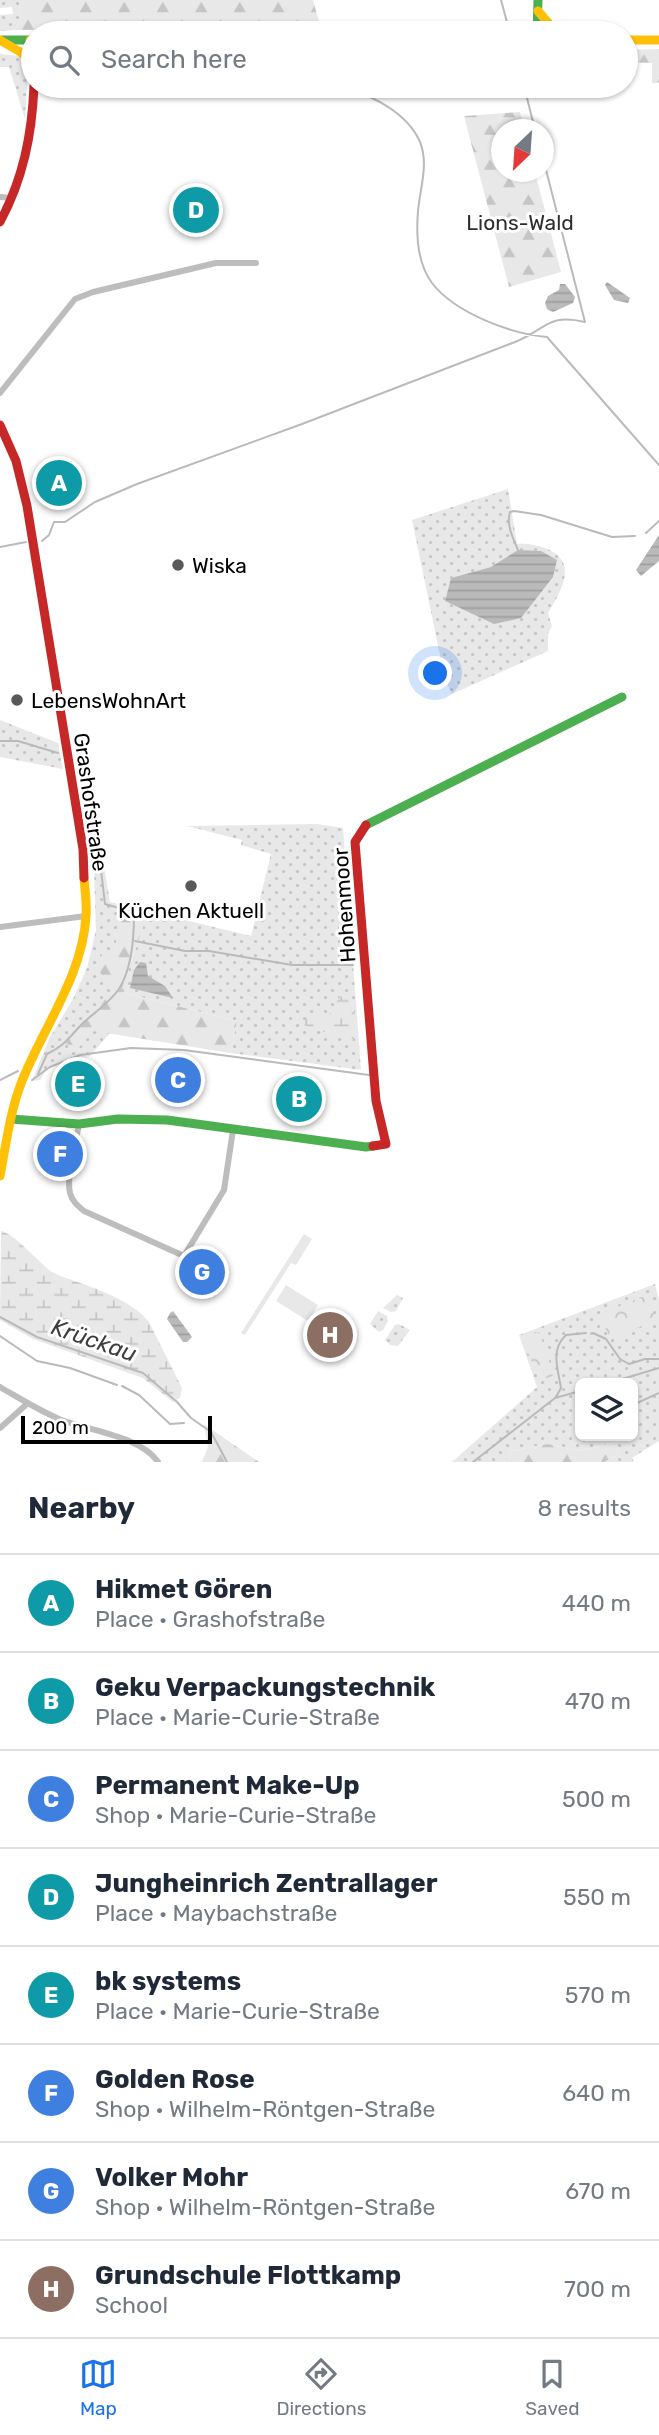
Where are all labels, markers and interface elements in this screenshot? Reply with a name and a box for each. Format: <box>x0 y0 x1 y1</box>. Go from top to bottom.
search box <box>21 21 638 98</box>
icon: search <box>45 41 83 79</box>
text: Search here <box>101 44 247 75</box>
north arrow <box>491 119 554 182</box>
pin: D <box>173 184 219 236</box>
park label: Lions-Wald <box>466 210 574 235</box>
pin: A <box>36 457 82 509</box>
place label: Wiska <box>192 553 247 578</box>
marker: Wiska <box>170 557 186 573</box>
your location <box>418 656 452 690</box>
place label: LebensWohnArt <box>31 688 186 713</box>
marker: LebensWohnArt <box>9 692 25 708</box>
street label: Grashofstraße <box>69 731 113 873</box>
street label: Hohenmoor <box>328 847 360 963</box>
marker: Küchen Aktuell <box>183 878 199 894</box>
place label: Küchen Aktuell <box>118 898 264 923</box>
pin: C <box>155 1054 201 1106</box>
pin: E <box>55 1058 101 1110</box>
pin: B <box>276 1073 322 1125</box>
pin: F <box>37 1128 83 1180</box>
pin: G <box>179 1246 225 1298</box>
pin: H <box>307 1309 353 1361</box>
water label: Krückau <box>48 1312 140 1368</box>
map controls <box>575 1378 638 1441</box>
button: layers <box>575 1378 638 1441</box>
scale bar <box>21 1413 212 1445</box>
text: 200 m <box>32 1416 89 1439</box>
text: Nearby <box>28 1490 135 1526</box>
text: 8 results <box>537 1494 631 1522</box>
text: Hikmet Gören <box>95 1574 272 1605</box>
text: A <box>43 1589 59 1617</box>
text: 440 m <box>562 1589 631 1617</box>
text: Place · Grashofstraße <box>95 1605 325 1633</box>
text: Geku Verpackungstechnik <box>95 1672 435 1703</box>
text: B <box>43 1687 59 1715</box>
text: 470 m <box>565 1687 631 1715</box>
text: Place · Marie-Curie-Straße <box>95 1703 380 1731</box>
text: Permanent Make-Up <box>95 1770 360 1801</box>
text: C <box>43 1785 59 1813</box>
text: 500 m <box>562 1785 631 1813</box>
text: Shop · Marie-Curie-Straße <box>95 1801 376 1829</box>
text: Jungheinrich Zentrallager <box>95 1868 438 1899</box>
text: D <box>43 1883 59 1911</box>
text: 550 m <box>563 1883 631 1911</box>
text: Place · Maybachstraße <box>95 1899 337 1927</box>
text: bk systems <box>95 1966 241 1997</box>
text: E <box>44 1981 58 2009</box>
text: 570 m <box>565 1981 631 2009</box>
text: Place · Marie-Curie-Straße <box>95 1997 380 2025</box>
text: Golden Rose <box>95 2064 255 2095</box>
text: F <box>44 2079 58 2107</box>
text: 640 m <box>562 2079 631 2107</box>
text: Shop · Wilhelm-Röntgen-Straße <box>95 2095 435 2123</box>
text: Volker Mohr <box>95 2162 248 2193</box>
text: G <box>43 2177 59 2205</box>
text: 670 m <box>565 2177 631 2205</box>
text: Shop · Wilhelm-Röntgen-Straße <box>95 2193 435 2221</box>
text: Grundschule Flottkamp <box>95 2260 401 2291</box>
text: H <box>42 2275 60 2303</box>
text: 700 m <box>564 2275 631 2303</box>
text: School <box>95 2291 168 2319</box>
tab: Map <box>79 2355 117 2420</box>
tab: Directions <box>276 2355 366 2420</box>
tab: Saved <box>525 2355 580 2420</box>

